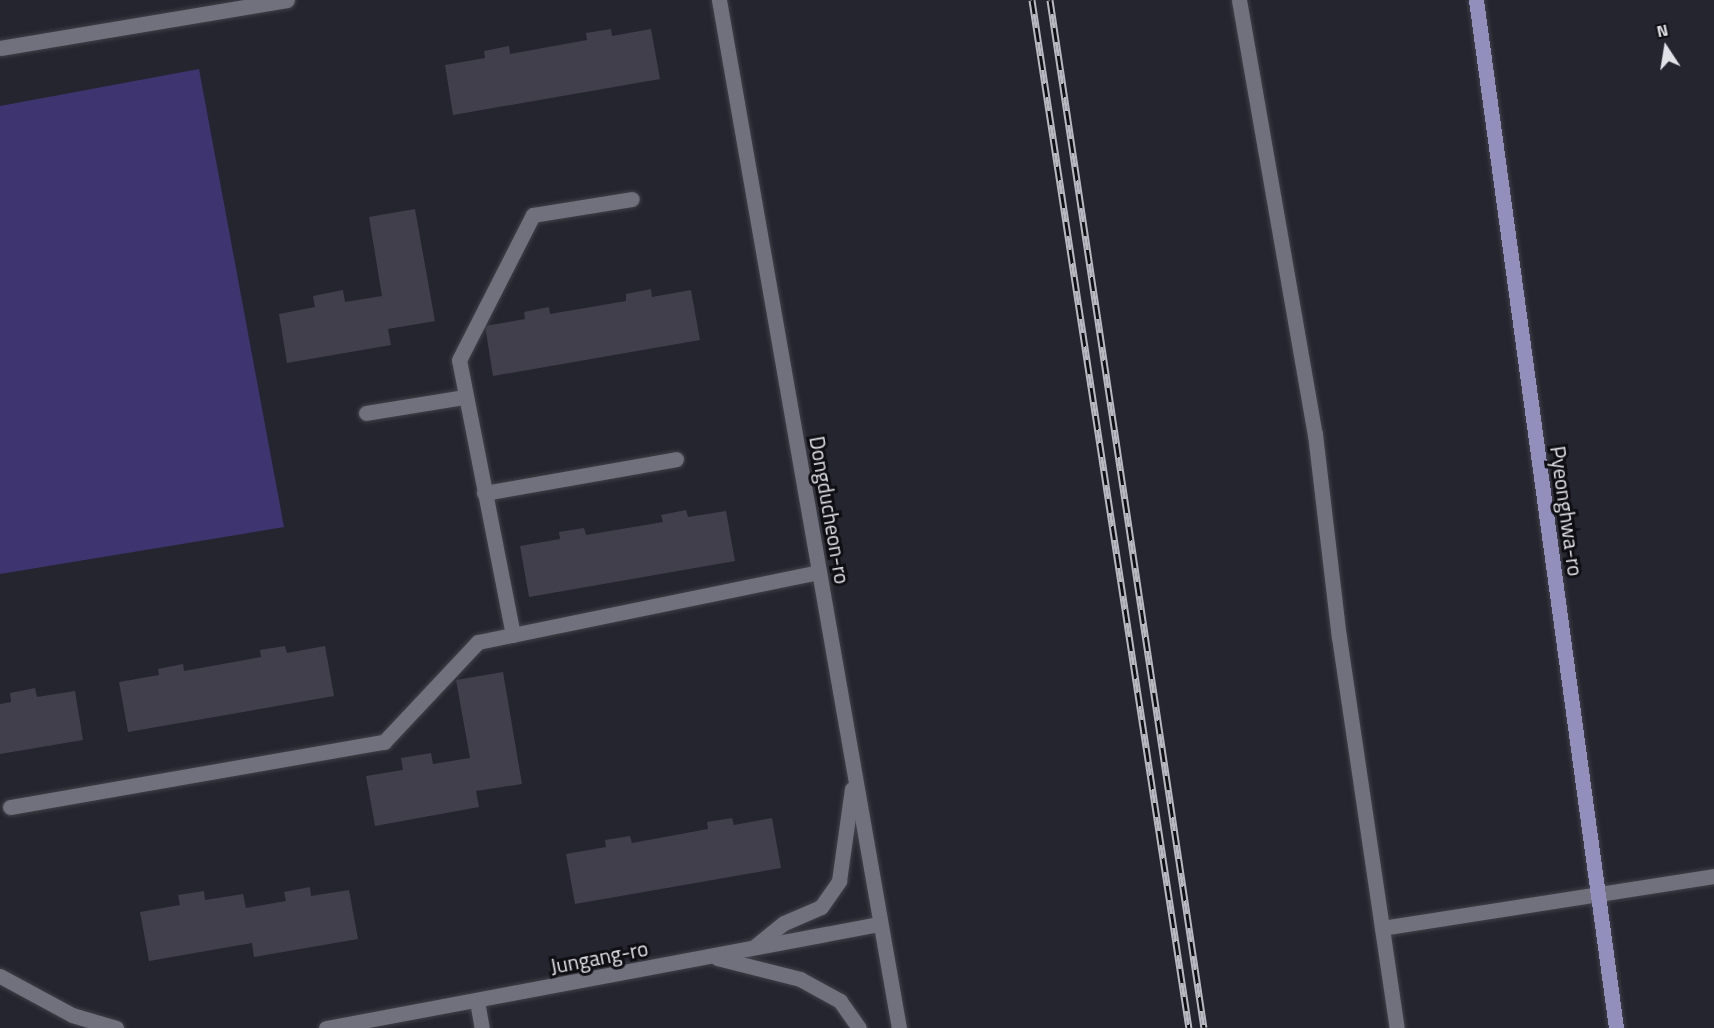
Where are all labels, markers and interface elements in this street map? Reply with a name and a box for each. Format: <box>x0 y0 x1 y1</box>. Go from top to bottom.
north arrow <box>1636 18 1696 78</box>
text: N <box>1654 18 1670 43</box>
street label: Dongducheon-ro <box>805 434 855 586</box>
street label: Pyeonghwa-ro <box>1545 444 1589 578</box>
street label: Jungang-ro <box>548 935 650 979</box>

